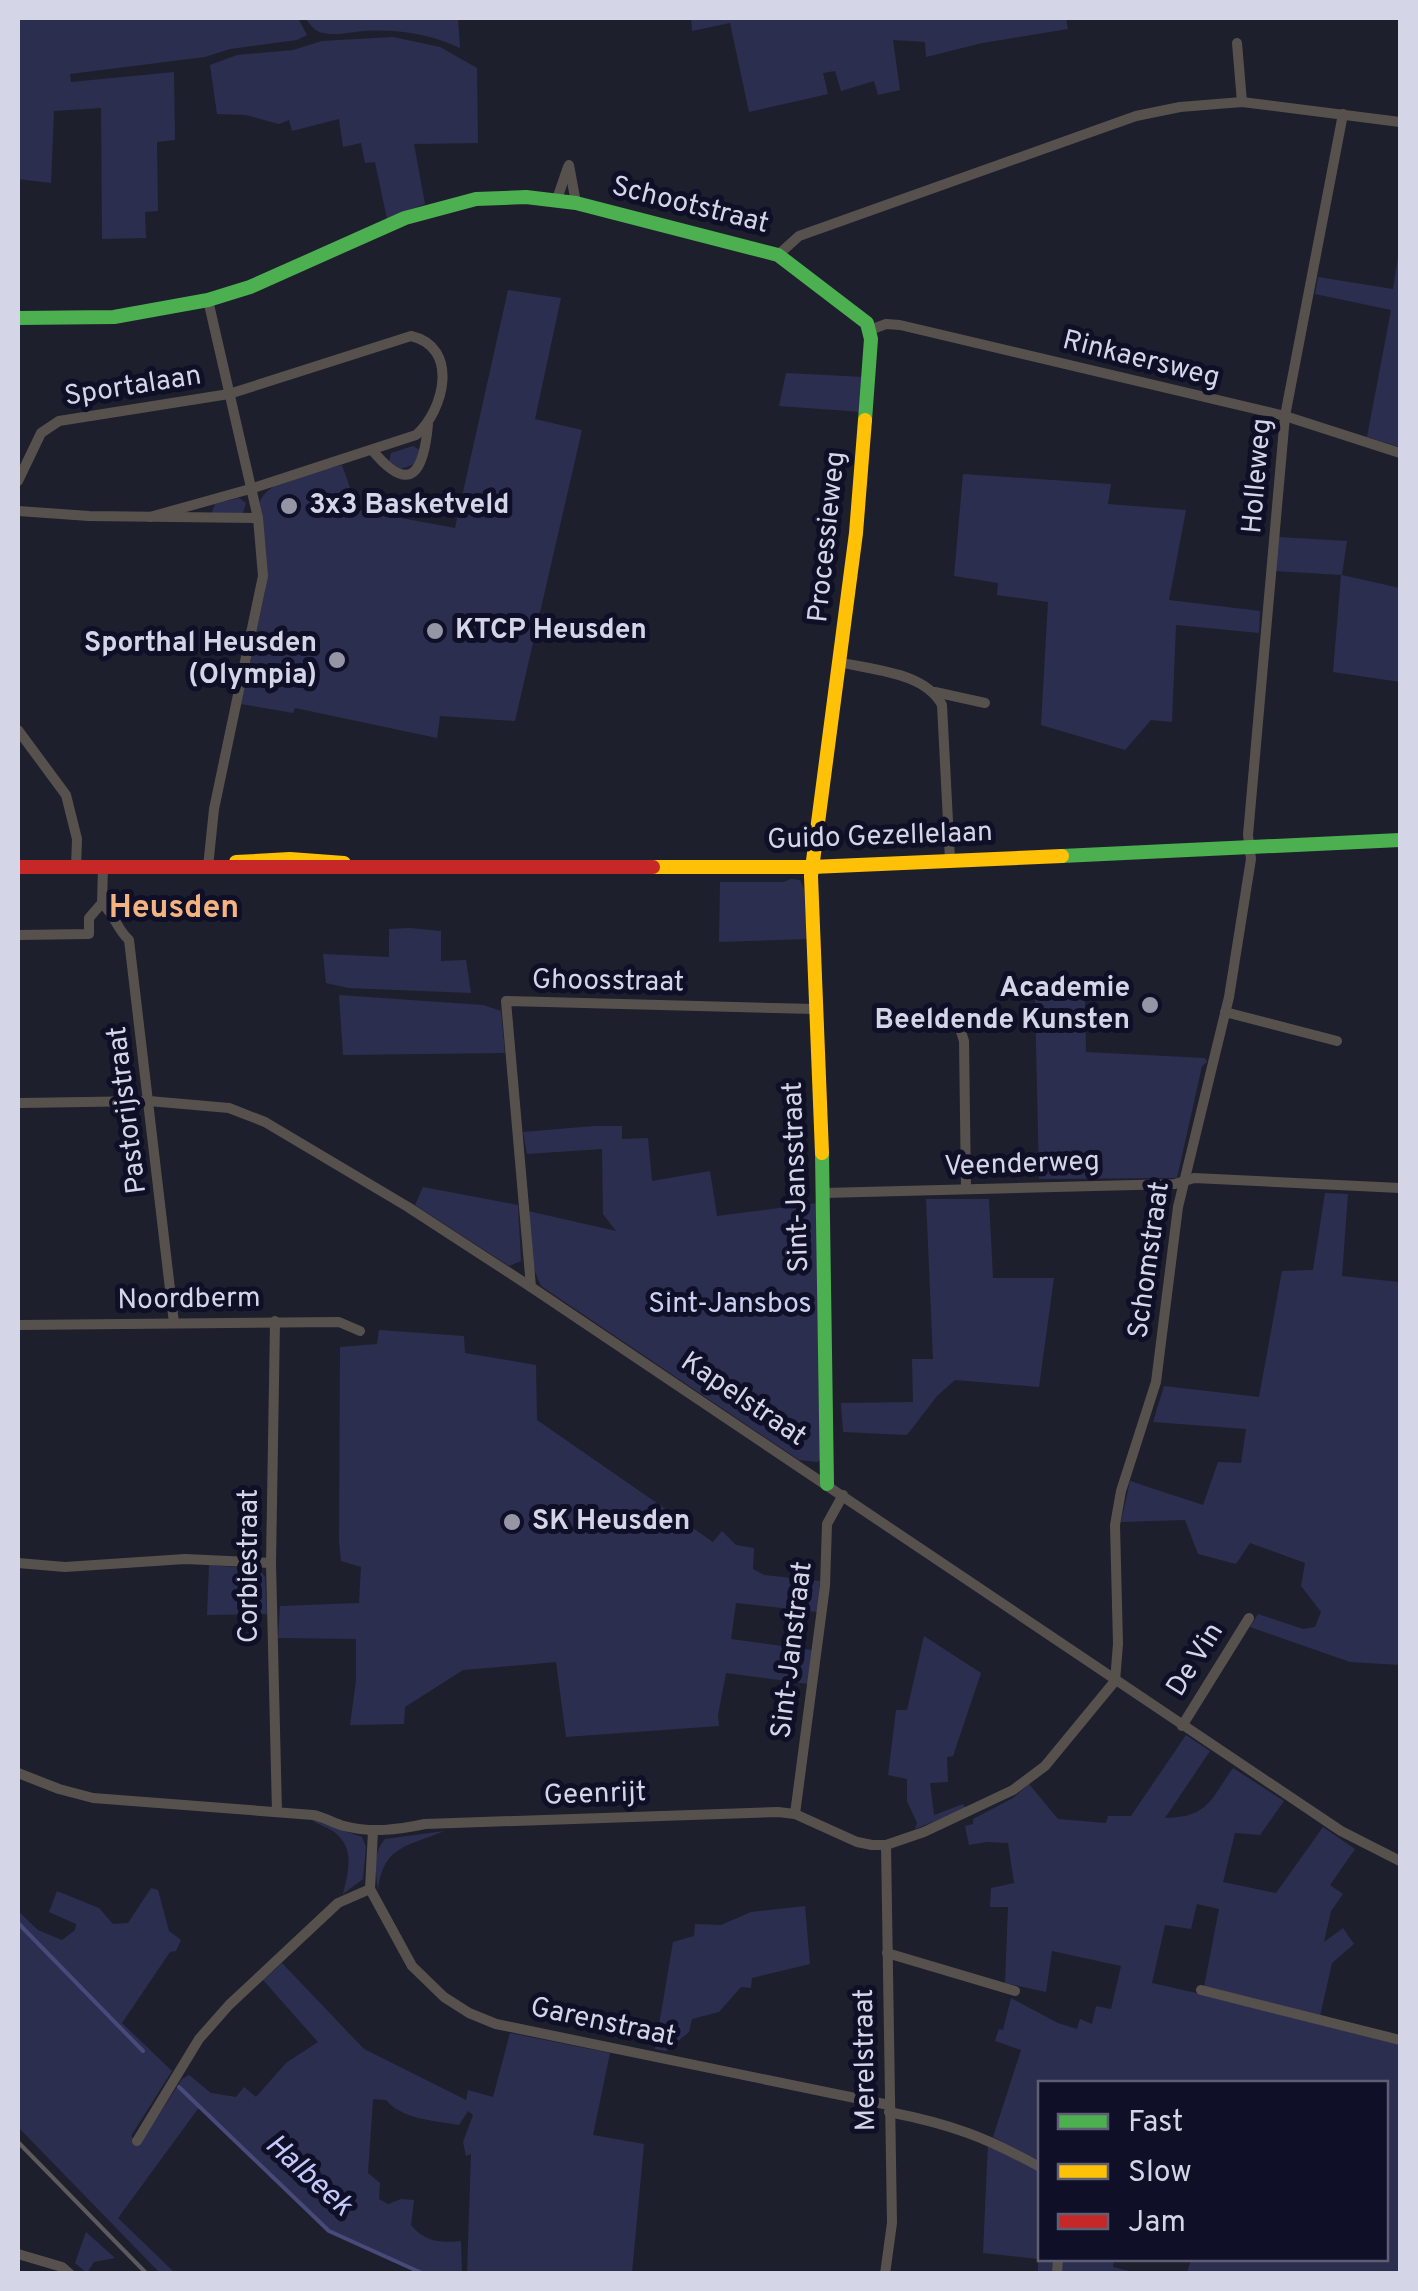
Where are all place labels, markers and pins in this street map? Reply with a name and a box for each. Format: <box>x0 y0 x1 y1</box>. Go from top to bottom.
place label: 3x3 Basketveld <box>309 488 510 524</box>
marker: 3x3 Basketveld <box>278 495 300 517</box>
place label: KTCP Heusden <box>455 613 647 649</box>
marker: KTCP Heusden <box>424 620 446 642</box>
place label: Sporthal Heusden (Olympia) <box>84 626 317 694</box>
marker: Sporthal Heusden (Olympia) <box>326 649 348 671</box>
place label: Academie Beeldende Kunsten <box>874 971 1130 1039</box>
marker: Academie Beeldende Kunsten <box>1139 994 1161 1016</box>
place label: SK Heusden <box>532 1504 690 1540</box>
marker: SK Heusden <box>501 1511 523 1533</box>

